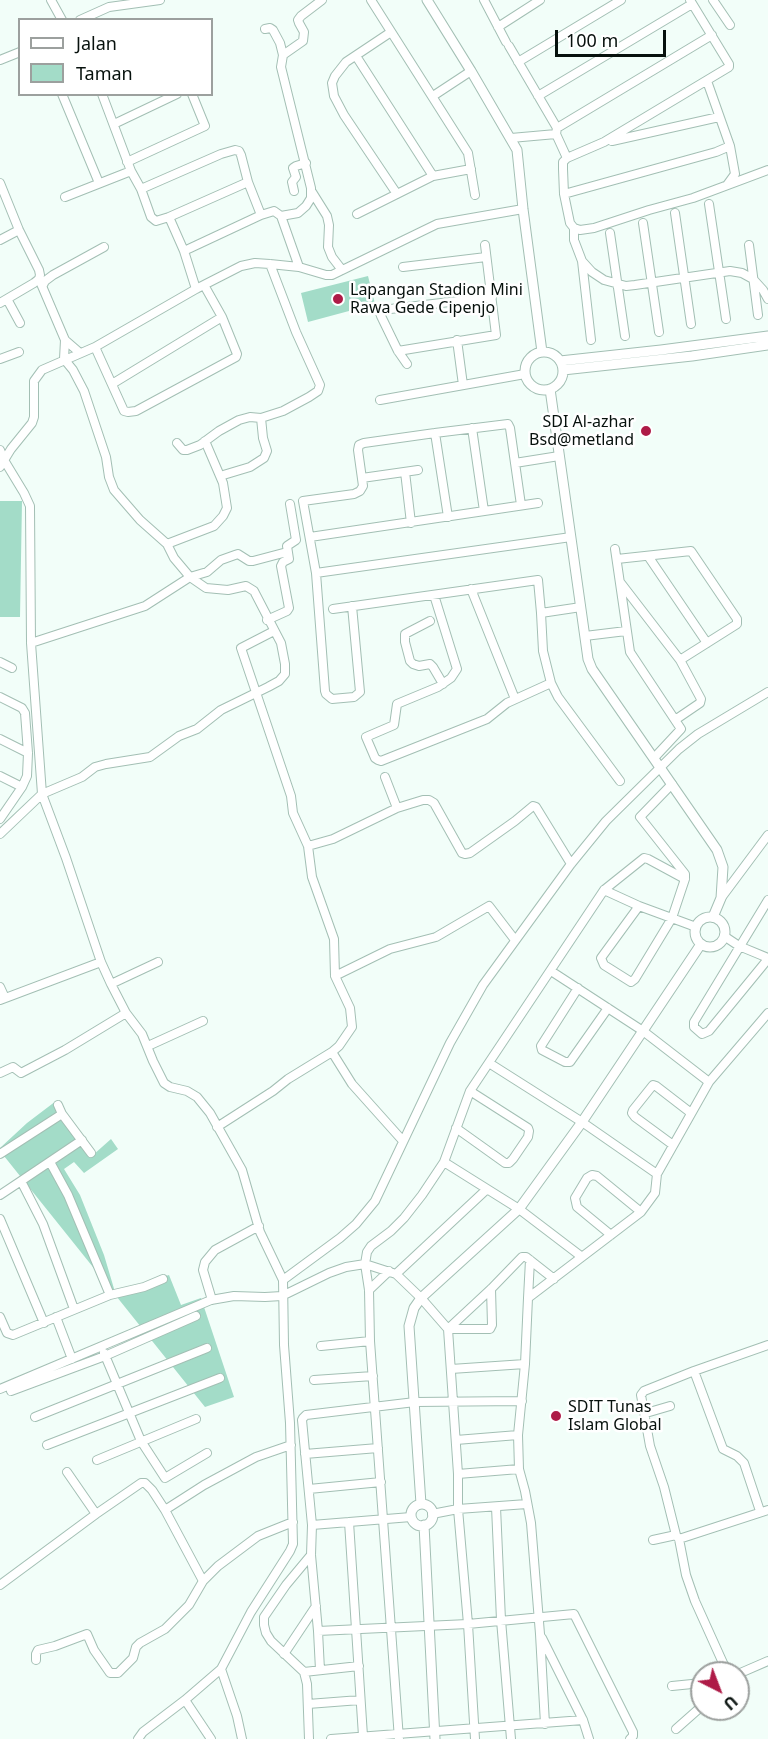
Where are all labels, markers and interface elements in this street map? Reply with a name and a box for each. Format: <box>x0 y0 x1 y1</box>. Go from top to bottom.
legend <box>18 18 213 96</box>
scale bar <box>558 18 669 56</box>
text: 100 m <box>566 28 618 52</box>
text: Jalan <box>76 31 117 55</box>
text: Taman <box>76 61 133 85</box>
place label: Lapangan Stadion Mini Rawa Gede Cipenjo <box>350 280 523 318</box>
marker: Lapangan Stadion Mini Rawa Gede Cipenjo <box>331 292 345 306</box>
place label: SDI Al-azhar Bsd@metland <box>529 412 634 450</box>
marker: SDI Al-azhar Bsd@metland <box>639 424 653 438</box>
place label: SDIT Tunas Islam Global <box>568 1397 662 1435</box>
marker: SDIT Tunas Islam Global <box>549 1409 563 1423</box>
north arrow <box>690 1661 750 1721</box>
text: U <box>719 1691 743 1715</box>

